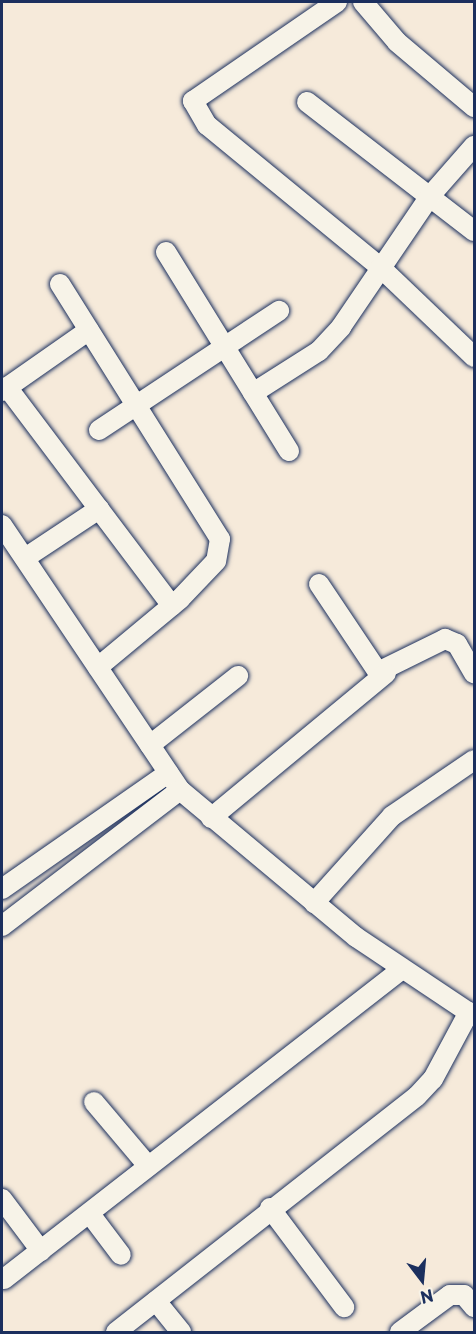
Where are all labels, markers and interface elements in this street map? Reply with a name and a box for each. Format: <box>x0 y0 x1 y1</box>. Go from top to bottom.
north arrow <box>392 1250 452 1310</box>
text: N <box>418 1284 436 1311</box>

